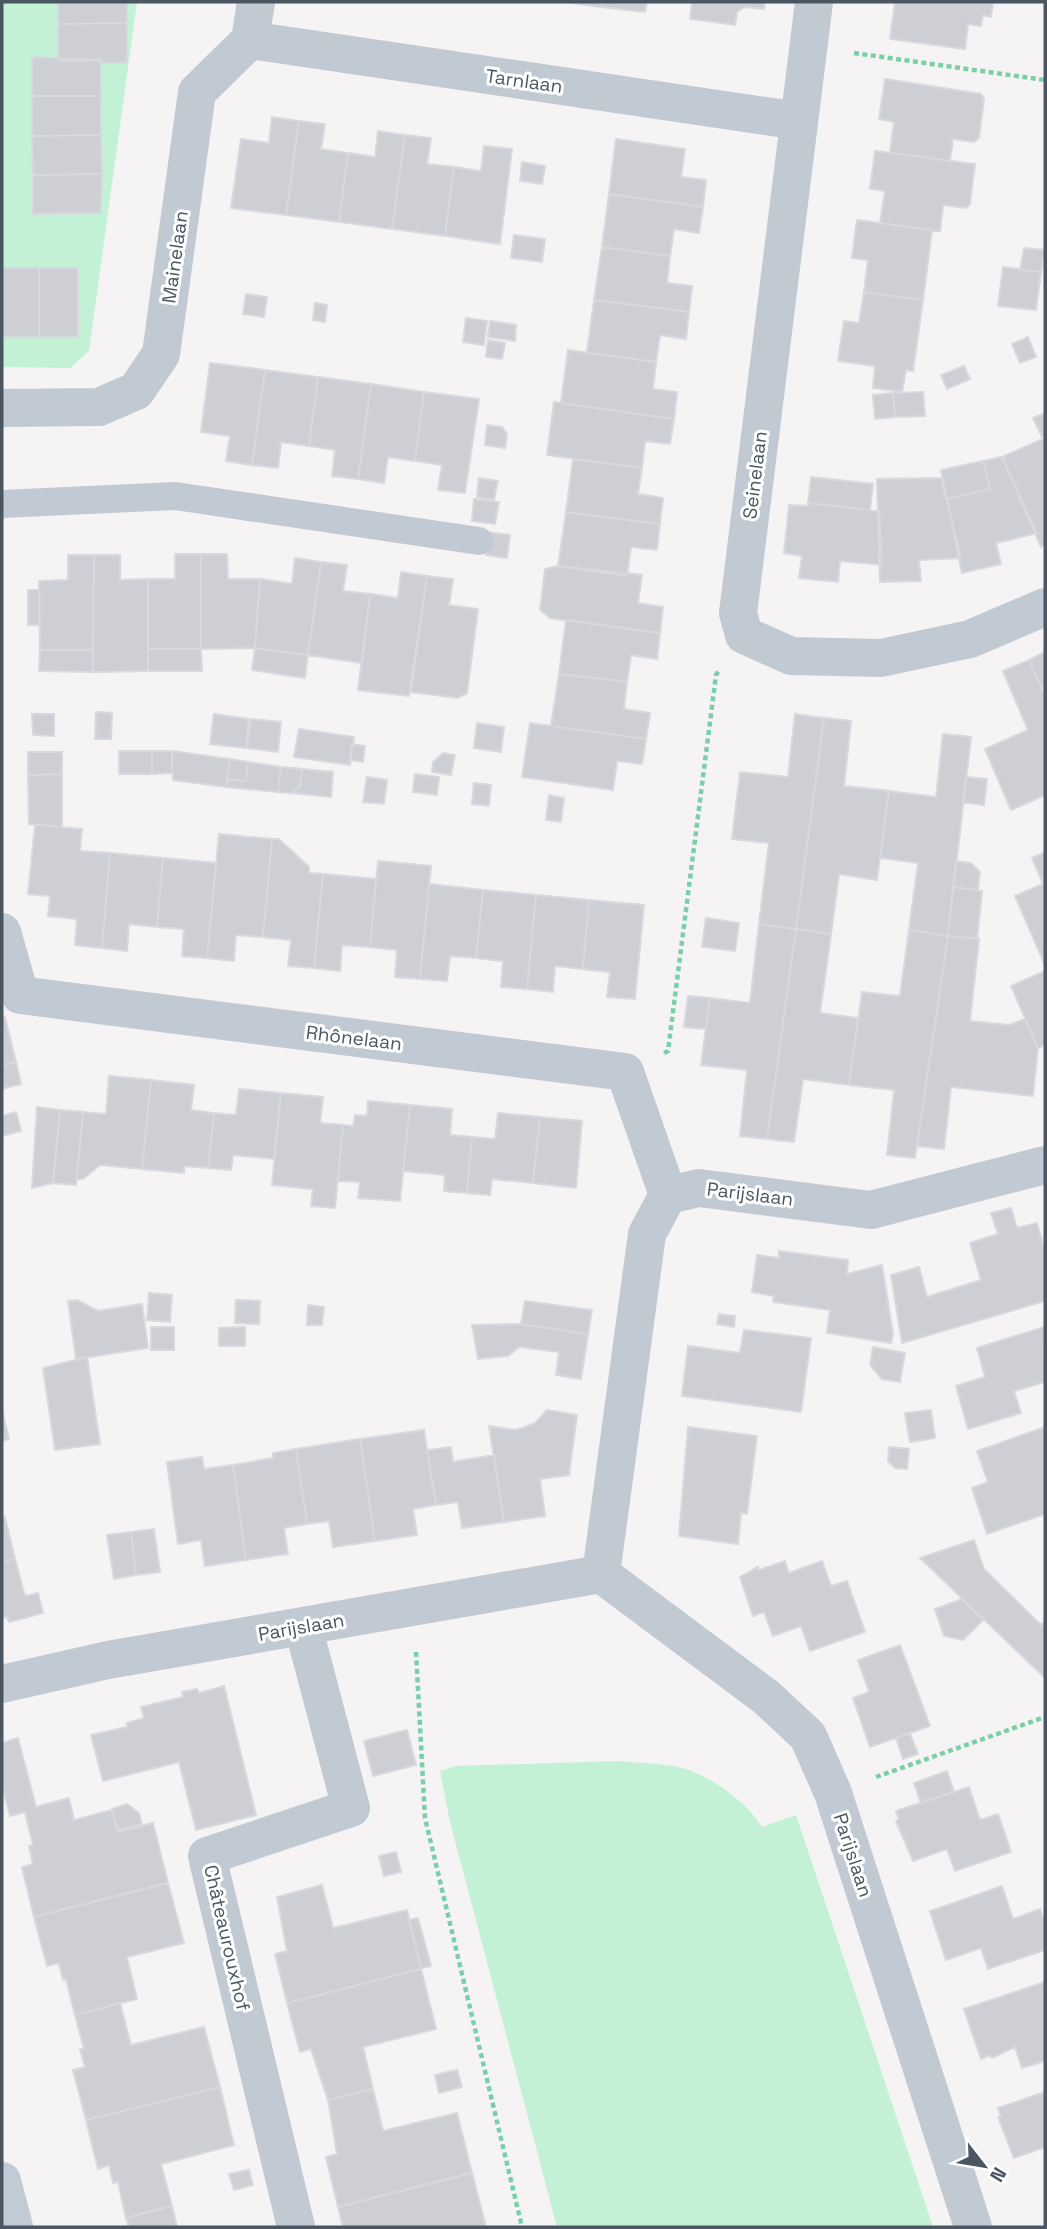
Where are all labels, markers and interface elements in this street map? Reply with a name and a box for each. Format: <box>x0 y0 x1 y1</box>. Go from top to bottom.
street label: Tarnlaan <box>484 63 564 99</box>
street label: Mainelaan <box>156 209 194 305</box>
street label: Seinelaan <box>737 430 773 520</box>
street label: Rhônelaan <box>305 1020 403 1056</box>
street label: Parijslaan <box>705 1176 795 1212</box>
street label: Parijslaan <box>256 1607 346 1647</box>
street label: Parijslaan <box>828 1810 878 1900</box>
street label: Châteaurouxhof <box>198 1863 256 2013</box>
north arrow <box>949 2131 1019 2201</box>
text: N <box>984 2163 1012 2186</box>

